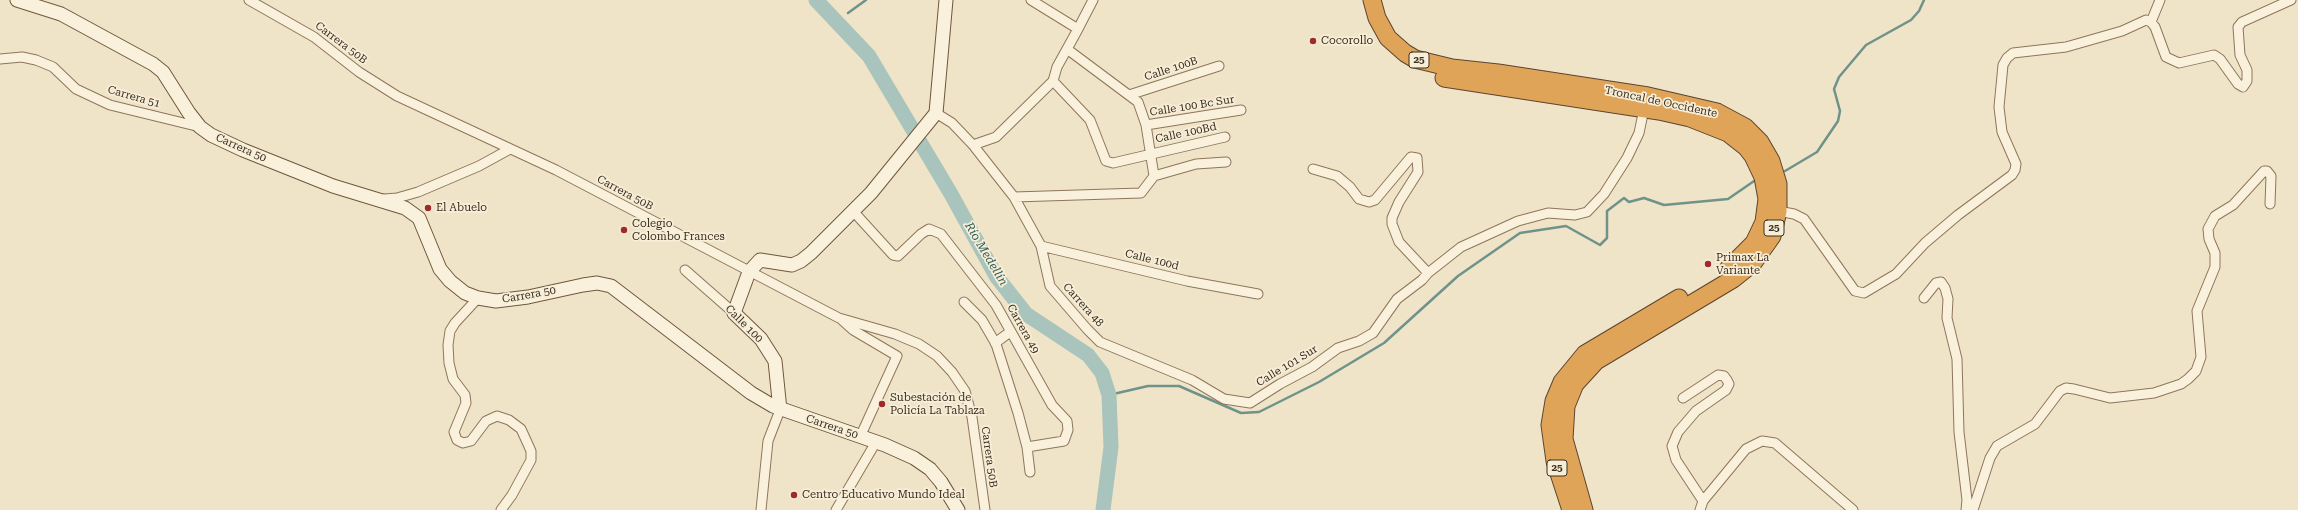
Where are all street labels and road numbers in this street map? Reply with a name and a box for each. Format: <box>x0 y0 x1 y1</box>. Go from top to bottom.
street label: Carrera 50B <box>312 19 370 67</box>
road number: 25 <box>1409 52 1429 68</box>
street label: Calle 100B <box>1143 54 1199 84</box>
street label: Carrera 51 <box>106 83 162 111</box>
street label: Troncal de Occidente <box>1604 84 1718 120</box>
street label: Calle 100 Bc Sur <box>1149 93 1235 119</box>
street label: Calle 100Bd <box>1154 120 1218 146</box>
street label: Carrera 50 <box>214 131 268 165</box>
street label: Carrera 50B <box>595 173 655 213</box>
road number: 25 <box>1764 220 1784 236</box>
street label: Calle 100d <box>1124 247 1180 273</box>
street label: Carrera 48 <box>1060 280 1106 330</box>
street label: Carrera 50 <box>501 284 557 306</box>
street label: Calle 100 <box>722 302 766 346</box>
street label: Carrera 49 <box>1004 302 1042 356</box>
street label: Calle 101 Sur <box>1254 343 1320 389</box>
street label: Carrera 50 <box>804 412 860 442</box>
street label: Carrera 50B <box>978 426 1000 488</box>
road number: 25 <box>1547 460 1567 476</box>

